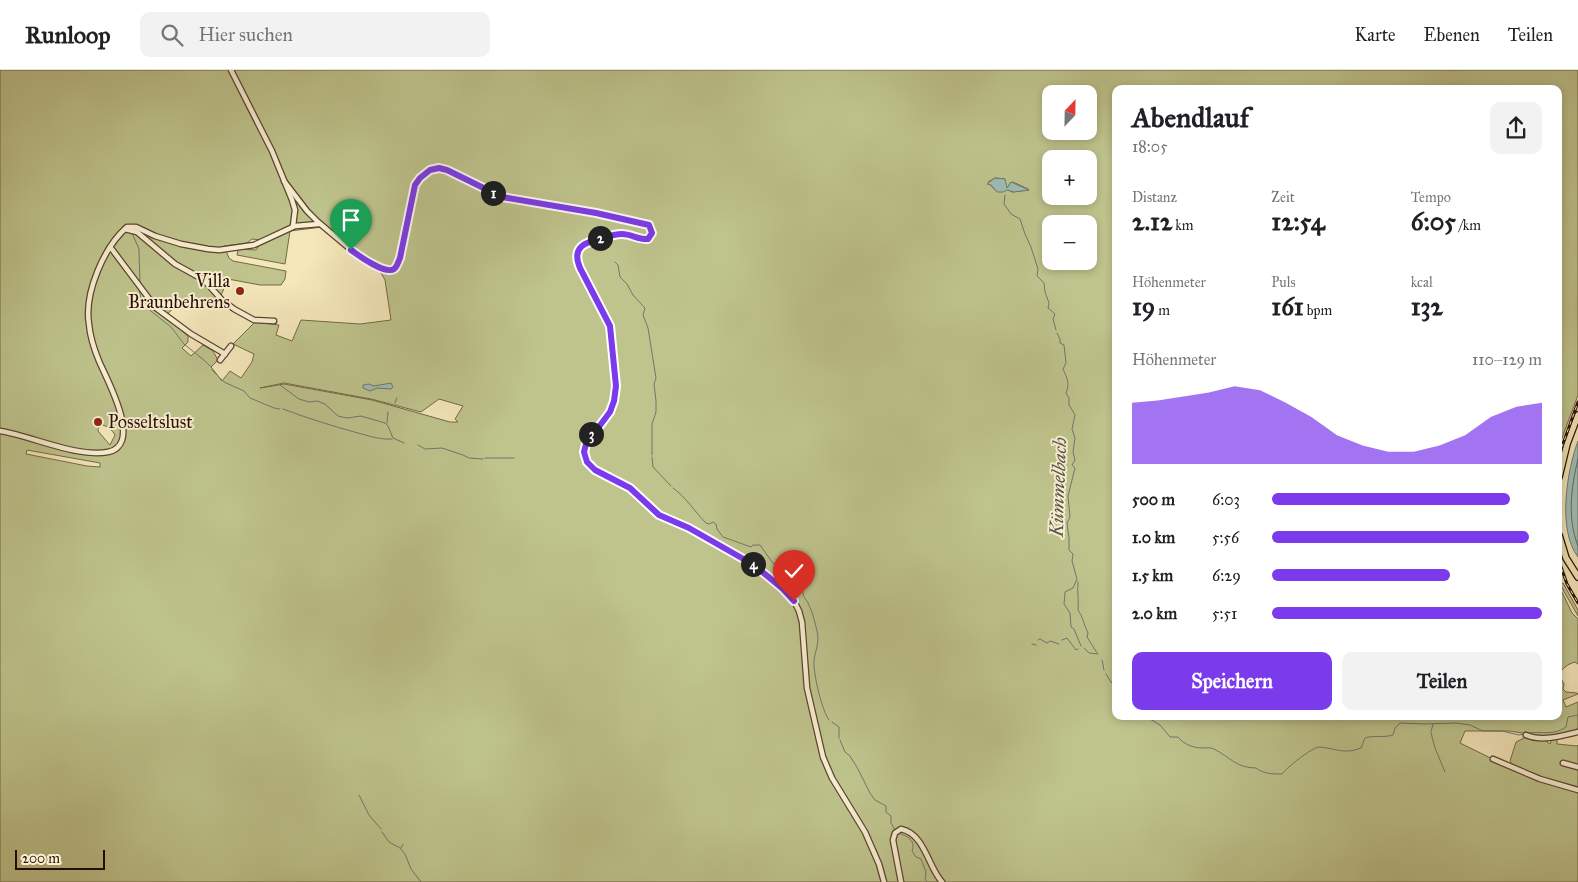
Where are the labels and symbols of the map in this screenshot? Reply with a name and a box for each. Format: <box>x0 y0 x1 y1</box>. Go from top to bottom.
north arrow <box>1042 85 1098 140</box>
pin: 1 <box>480 180 506 206</box>
pin <box>330 199 372 250</box>
pin: 2 <box>588 226 612 250</box>
place label: Villa Braunbehrens <box>128 270 230 313</box>
marker: Villa Braunbehrens <box>234 285 246 297</box>
place label: Posseltslust <box>108 411 193 433</box>
marker: Posseltslust <box>92 416 104 428</box>
pin: 3 <box>578 422 604 446</box>
water label: Kümmelbach <box>1045 437 1071 538</box>
pin <box>773 550 815 601</box>
pin: 4 <box>740 552 766 576</box>
scale bar <box>15 847 105 870</box>

